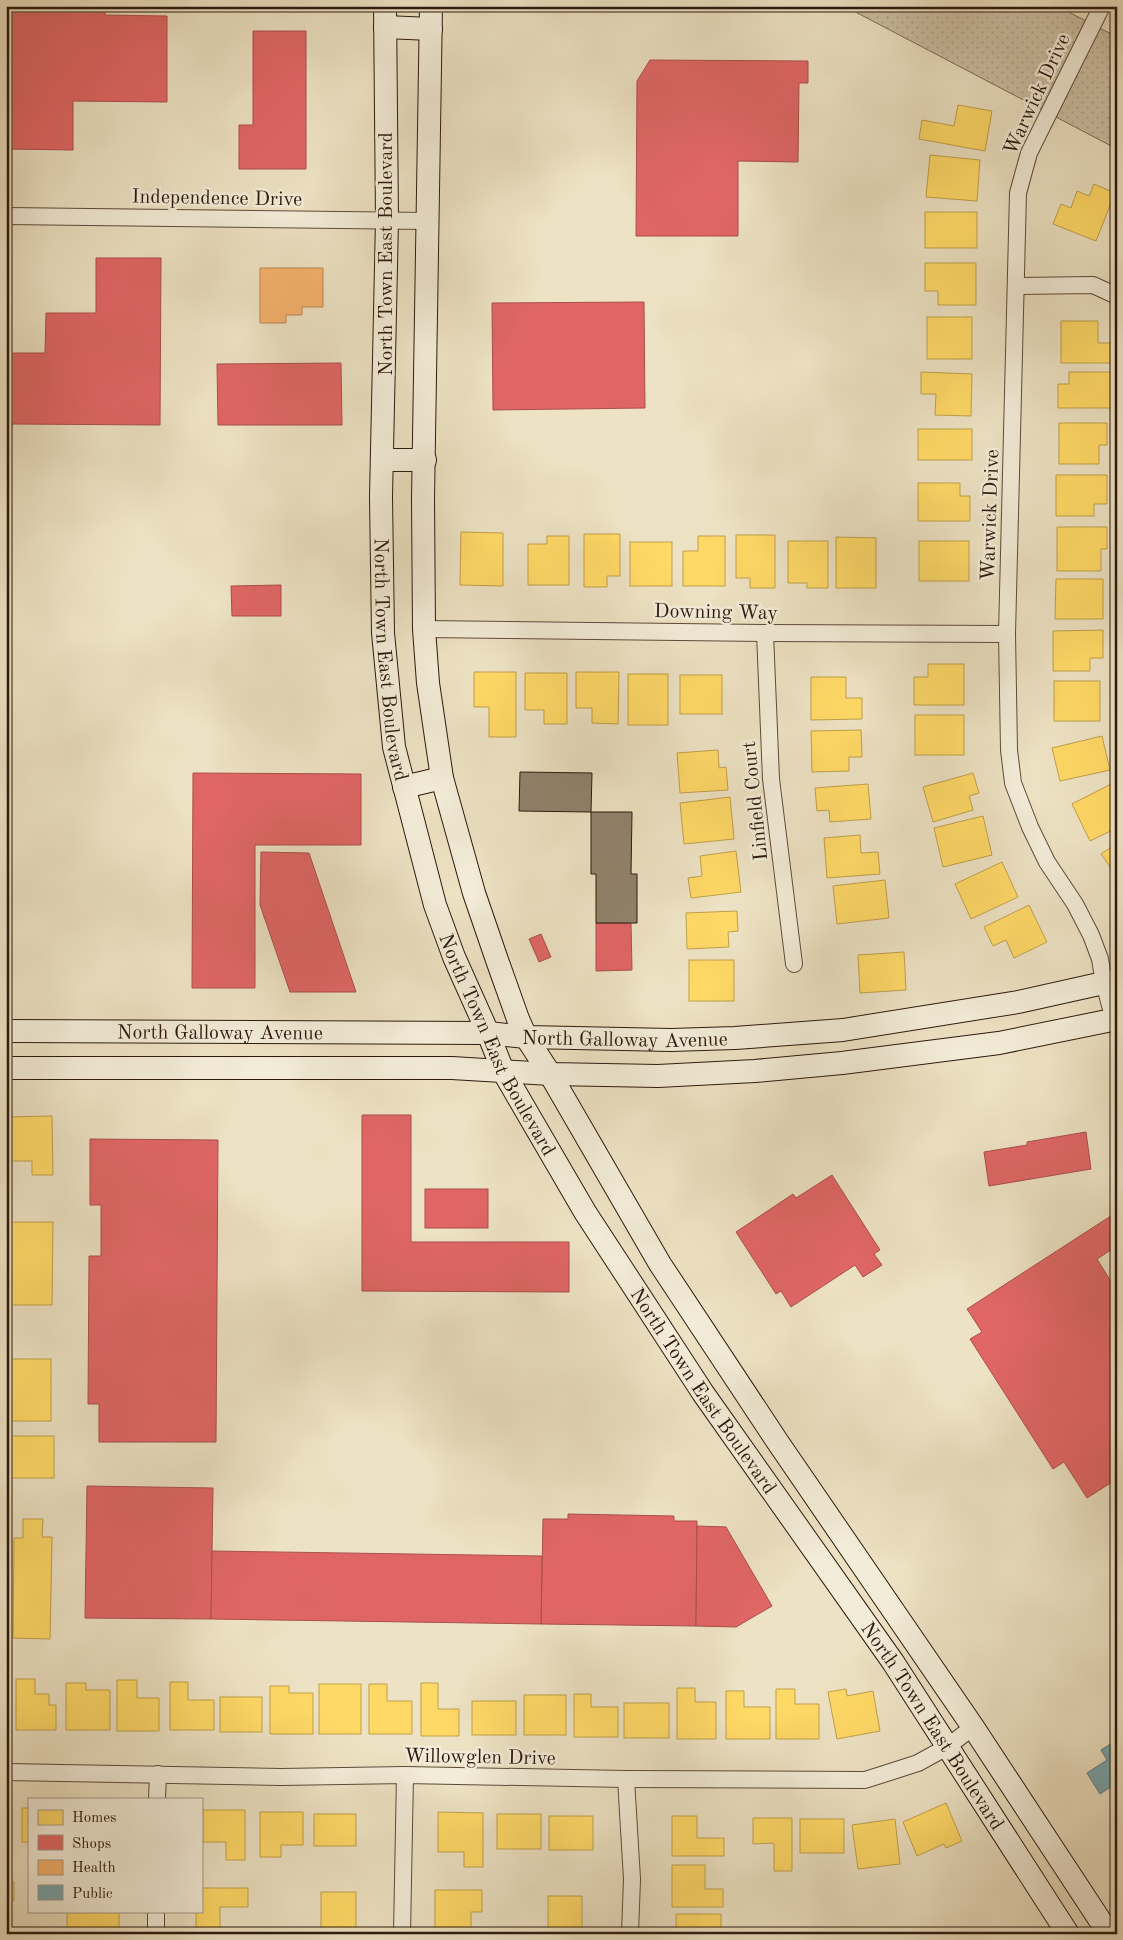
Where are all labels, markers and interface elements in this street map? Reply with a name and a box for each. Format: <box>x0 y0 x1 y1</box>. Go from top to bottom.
street label: Warwick Drive <box>1001 31 1075 159</box>
street label: North Town East Boulevard <box>377 132 397 376</box>
street label: Independence Drive <box>131 188 302 210</box>
street label: Warwick Drive <box>979 449 1003 581</box>
street label: North Town East Boulevard <box>370 538 410 783</box>
street label: Downing Way <box>654 602 779 624</box>
street label: Linfield Court <box>740 740 772 862</box>
street label: North Town East Boulevard <box>434 931 558 1160</box>
street label: North Galloway Avenue <box>117 1023 323 1044</box>
street label: North Galloway Avenue <box>522 1029 728 1052</box>
street label: North Town East Boulevard <box>625 1285 779 1498</box>
street label: North Town East Boulevard <box>856 1619 1006 1834</box>
street label: Willowglen Drive <box>404 1747 556 1769</box>
legend <box>28 1798 202 1912</box>
text: Homes <box>72 1811 117 1826</box>
text: Shops <box>72 1837 111 1852</box>
text: Health <box>72 1861 116 1876</box>
text: Public <box>72 1887 113 1902</box>

